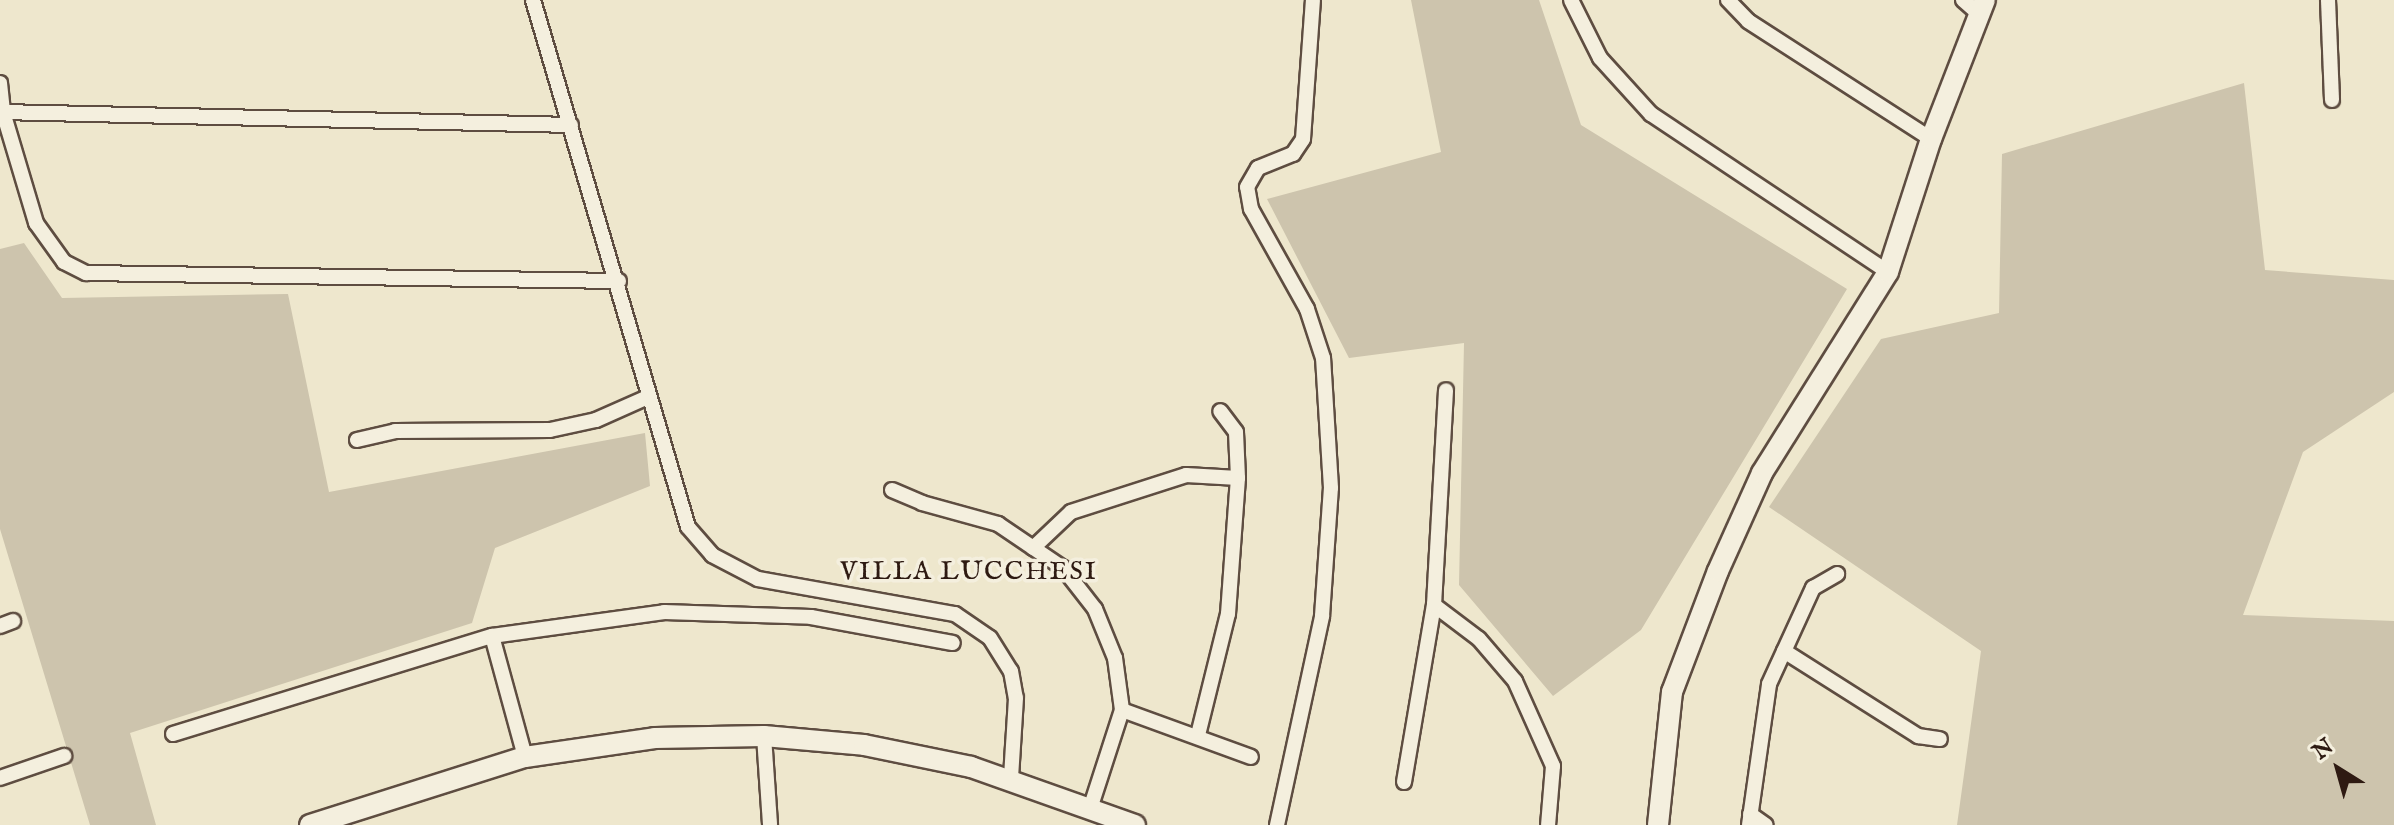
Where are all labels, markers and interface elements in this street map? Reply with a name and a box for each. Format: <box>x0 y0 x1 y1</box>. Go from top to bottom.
district label: VILLA LUCCHESI <box>840 556 1098 588</box>
north arrow <box>2298 729 2378 809</box>
text: N <box>2308 733 2340 767</box>

